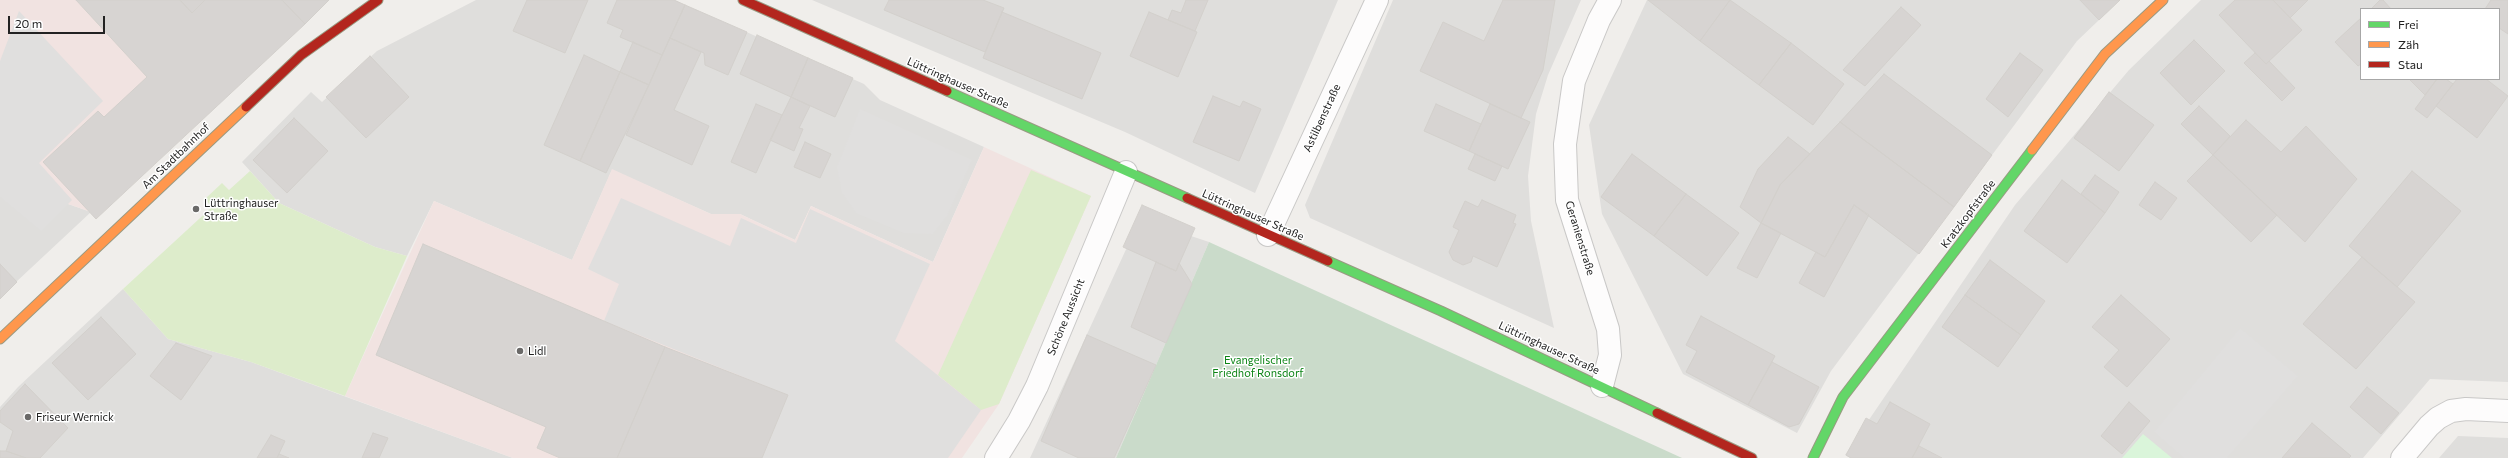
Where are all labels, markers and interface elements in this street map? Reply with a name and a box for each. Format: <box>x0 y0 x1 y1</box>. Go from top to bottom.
scale bar <box>10 8 107 34</box>
legend <box>2360 8 2500 80</box>
text: 20 m <box>15 16 42 30</box>
text: Frei <box>2398 17 2419 31</box>
text: Zäh <box>2398 37 2419 51</box>
street label: Lüttringhauser Straße <box>905 55 1011 111</box>
text: Stau <box>2398 57 2423 71</box>
street label: Astilbenstraße <box>1301 82 1343 154</box>
street label: Am Stadtbahnhof <box>139 120 213 192</box>
street label: Kratzkopfstraße <box>1938 177 1998 251</box>
street label: Lüttringhauser Straße <box>1200 187 1306 243</box>
place label: Lüttringhauser Straße <box>204 196 278 222</box>
street label: Geranienstraße <box>1562 199 1598 277</box>
marker: Lüttringhauser Straße <box>191 204 201 214</box>
street label: Schöne Aussicht <box>1045 277 1087 357</box>
street label: Lüttringhauser Straße <box>1496 319 1602 377</box>
place label: Lidl <box>528 344 546 358</box>
marker: Lidl <box>515 346 525 356</box>
park label: Evangelischer Friedhof Ronsdorf <box>1212 353 1304 379</box>
place label: Friseur Wernick <box>36 410 114 424</box>
marker: Friseur Wernick <box>23 412 33 422</box>

